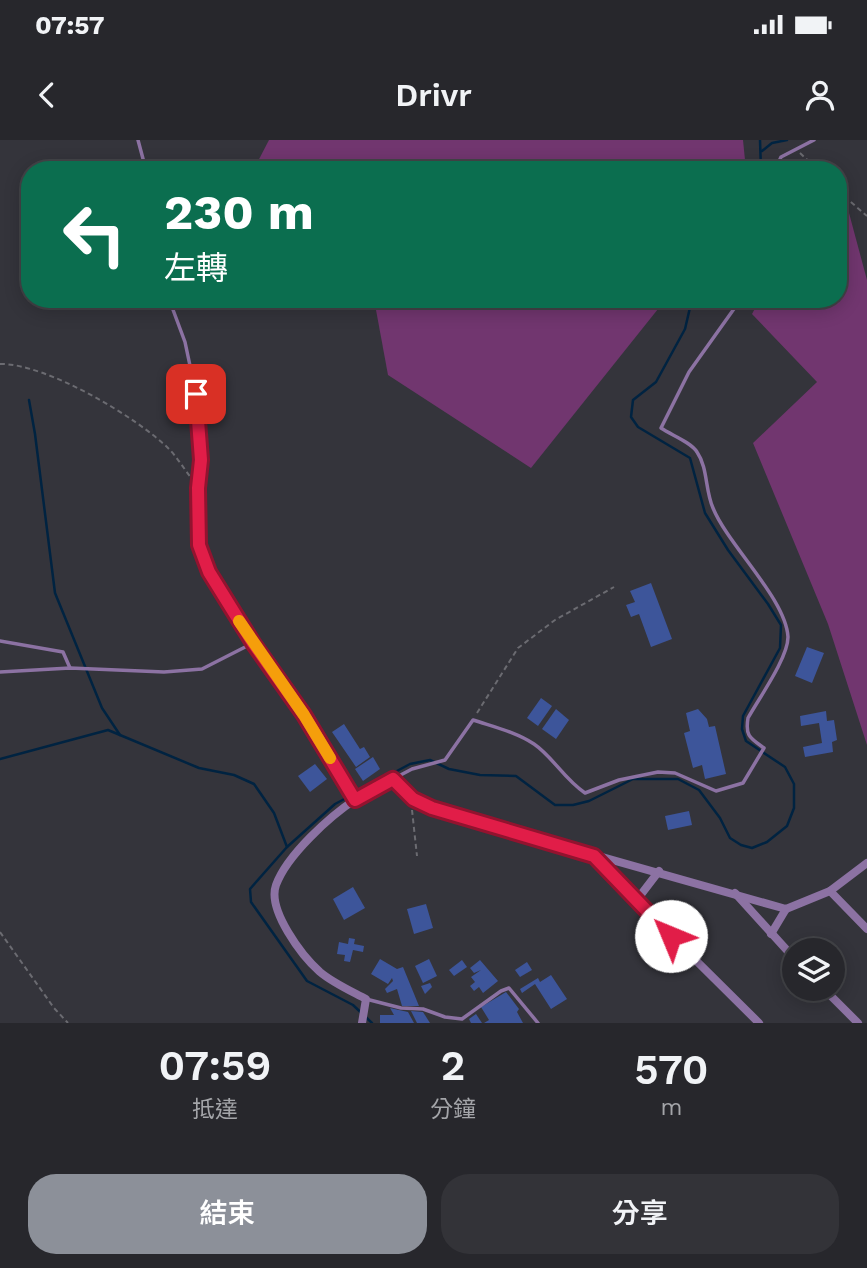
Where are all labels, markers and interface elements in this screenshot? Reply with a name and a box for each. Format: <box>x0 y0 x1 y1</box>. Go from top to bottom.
text: 07:57 <box>35 10 104 40</box>
icon: back <box>28 76 66 114</box>
text: Drivr <box>395 76 472 114</box>
icon: person <box>801 76 839 114</box>
text: 230 m <box>164 183 314 241</box>
icon: left <box>49 189 140 280</box>
text: 左轉 <box>164 249 228 287</box>
pin <box>166 364 226 424</box>
icon: arrive <box>177 375 215 413</box>
position arrow <box>634 899 708 973</box>
map controls <box>782 938 845 1001</box>
button: layers <box>782 938 845 1001</box>
text: 07:59 <box>158 1041 271 1090</box>
text: 2 <box>440 1041 465 1090</box>
text: 570 <box>634 1045 709 1094</box>
text: m <box>660 1094 682 1121</box>
text: 抵達 <box>192 1096 238 1123</box>
text: 分鐘 <box>430 1096 476 1123</box>
button: 結束 <box>28 1174 427 1254</box>
button: 分享 <box>441 1174 839 1254</box>

